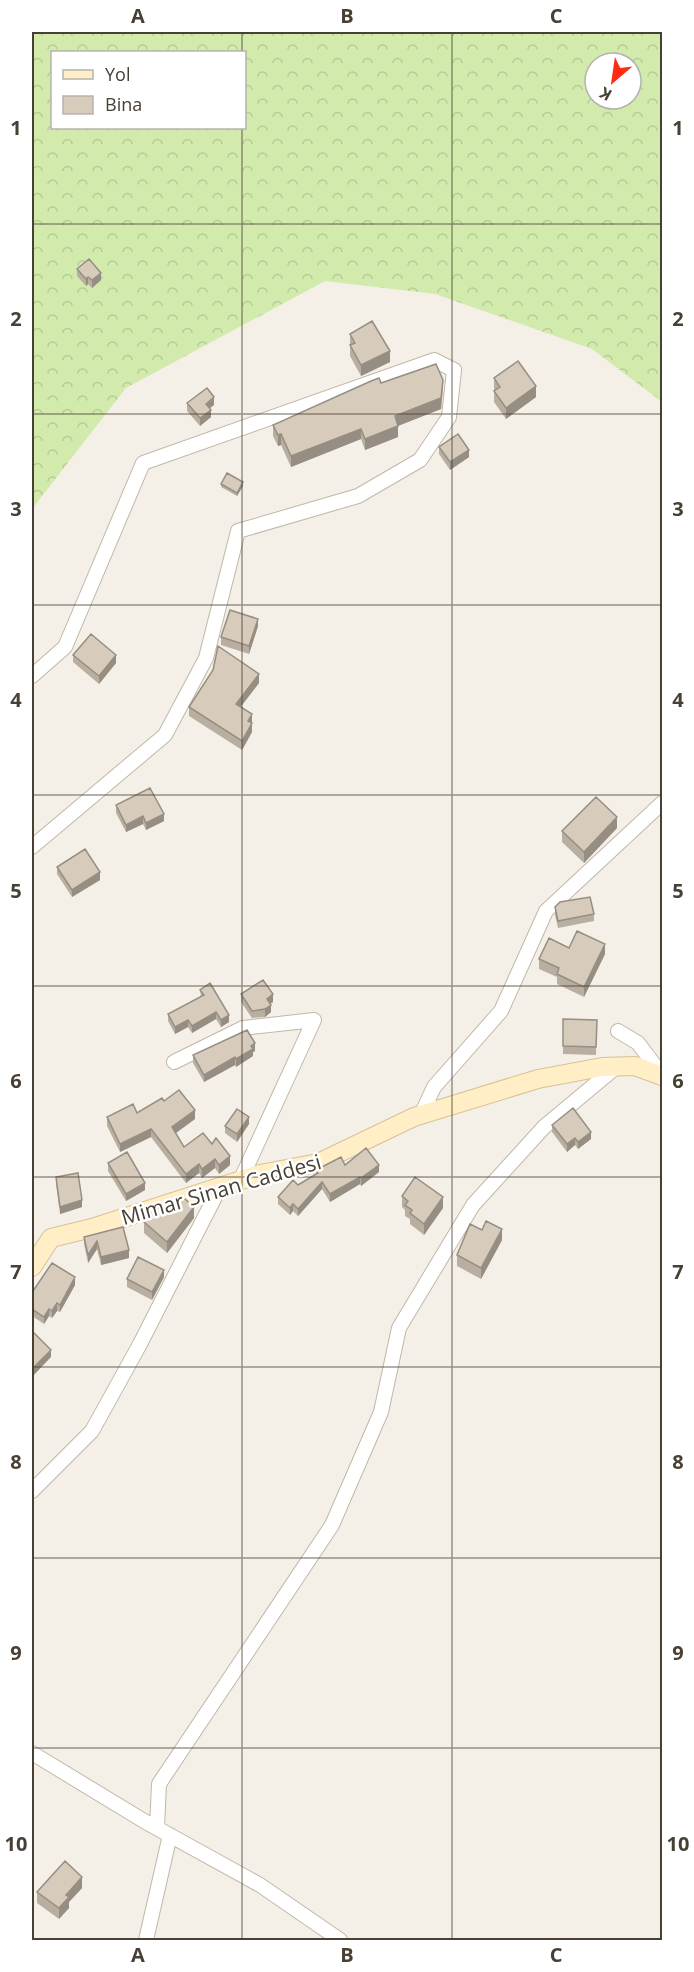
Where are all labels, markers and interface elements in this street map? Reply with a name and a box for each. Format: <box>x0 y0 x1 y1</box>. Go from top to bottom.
text: A <box>131 2 145 29</box>
text: B <box>340 2 354 29</box>
text: C <box>550 2 563 29</box>
legend <box>51 51 246 129</box>
north arrow <box>583 51 643 111</box>
text: Yol <box>105 62 130 86</box>
text: K <box>595 82 616 106</box>
text: Bina <box>105 92 142 116</box>
text: 1 <box>10 114 22 141</box>
text: 1 <box>672 114 684 141</box>
text: 2 <box>10 305 22 332</box>
text: 2 <box>672 305 684 332</box>
text: 3 <box>10 495 22 522</box>
text: 3 <box>672 495 684 522</box>
text: 4 <box>10 686 22 713</box>
text: 4 <box>672 686 684 713</box>
text: 5 <box>10 877 22 904</box>
text: 5 <box>672 877 684 904</box>
text: 6 <box>10 1067 22 1094</box>
text: 6 <box>672 1067 684 1094</box>
street label: Mimar Sinan Caddesi <box>118 1147 324 1231</box>
text: 7 <box>10 1258 22 1285</box>
text: 7 <box>672 1258 684 1285</box>
text: 8 <box>10 1448 22 1475</box>
text: 8 <box>672 1448 684 1475</box>
text: 9 <box>10 1639 22 1666</box>
text: 9 <box>672 1639 684 1666</box>
text: 10 <box>5 1830 27 1857</box>
text: 10 <box>667 1830 689 1857</box>
text: A <box>131 1941 145 1968</box>
text: B <box>340 1941 354 1968</box>
text: C <box>550 1941 563 1968</box>

